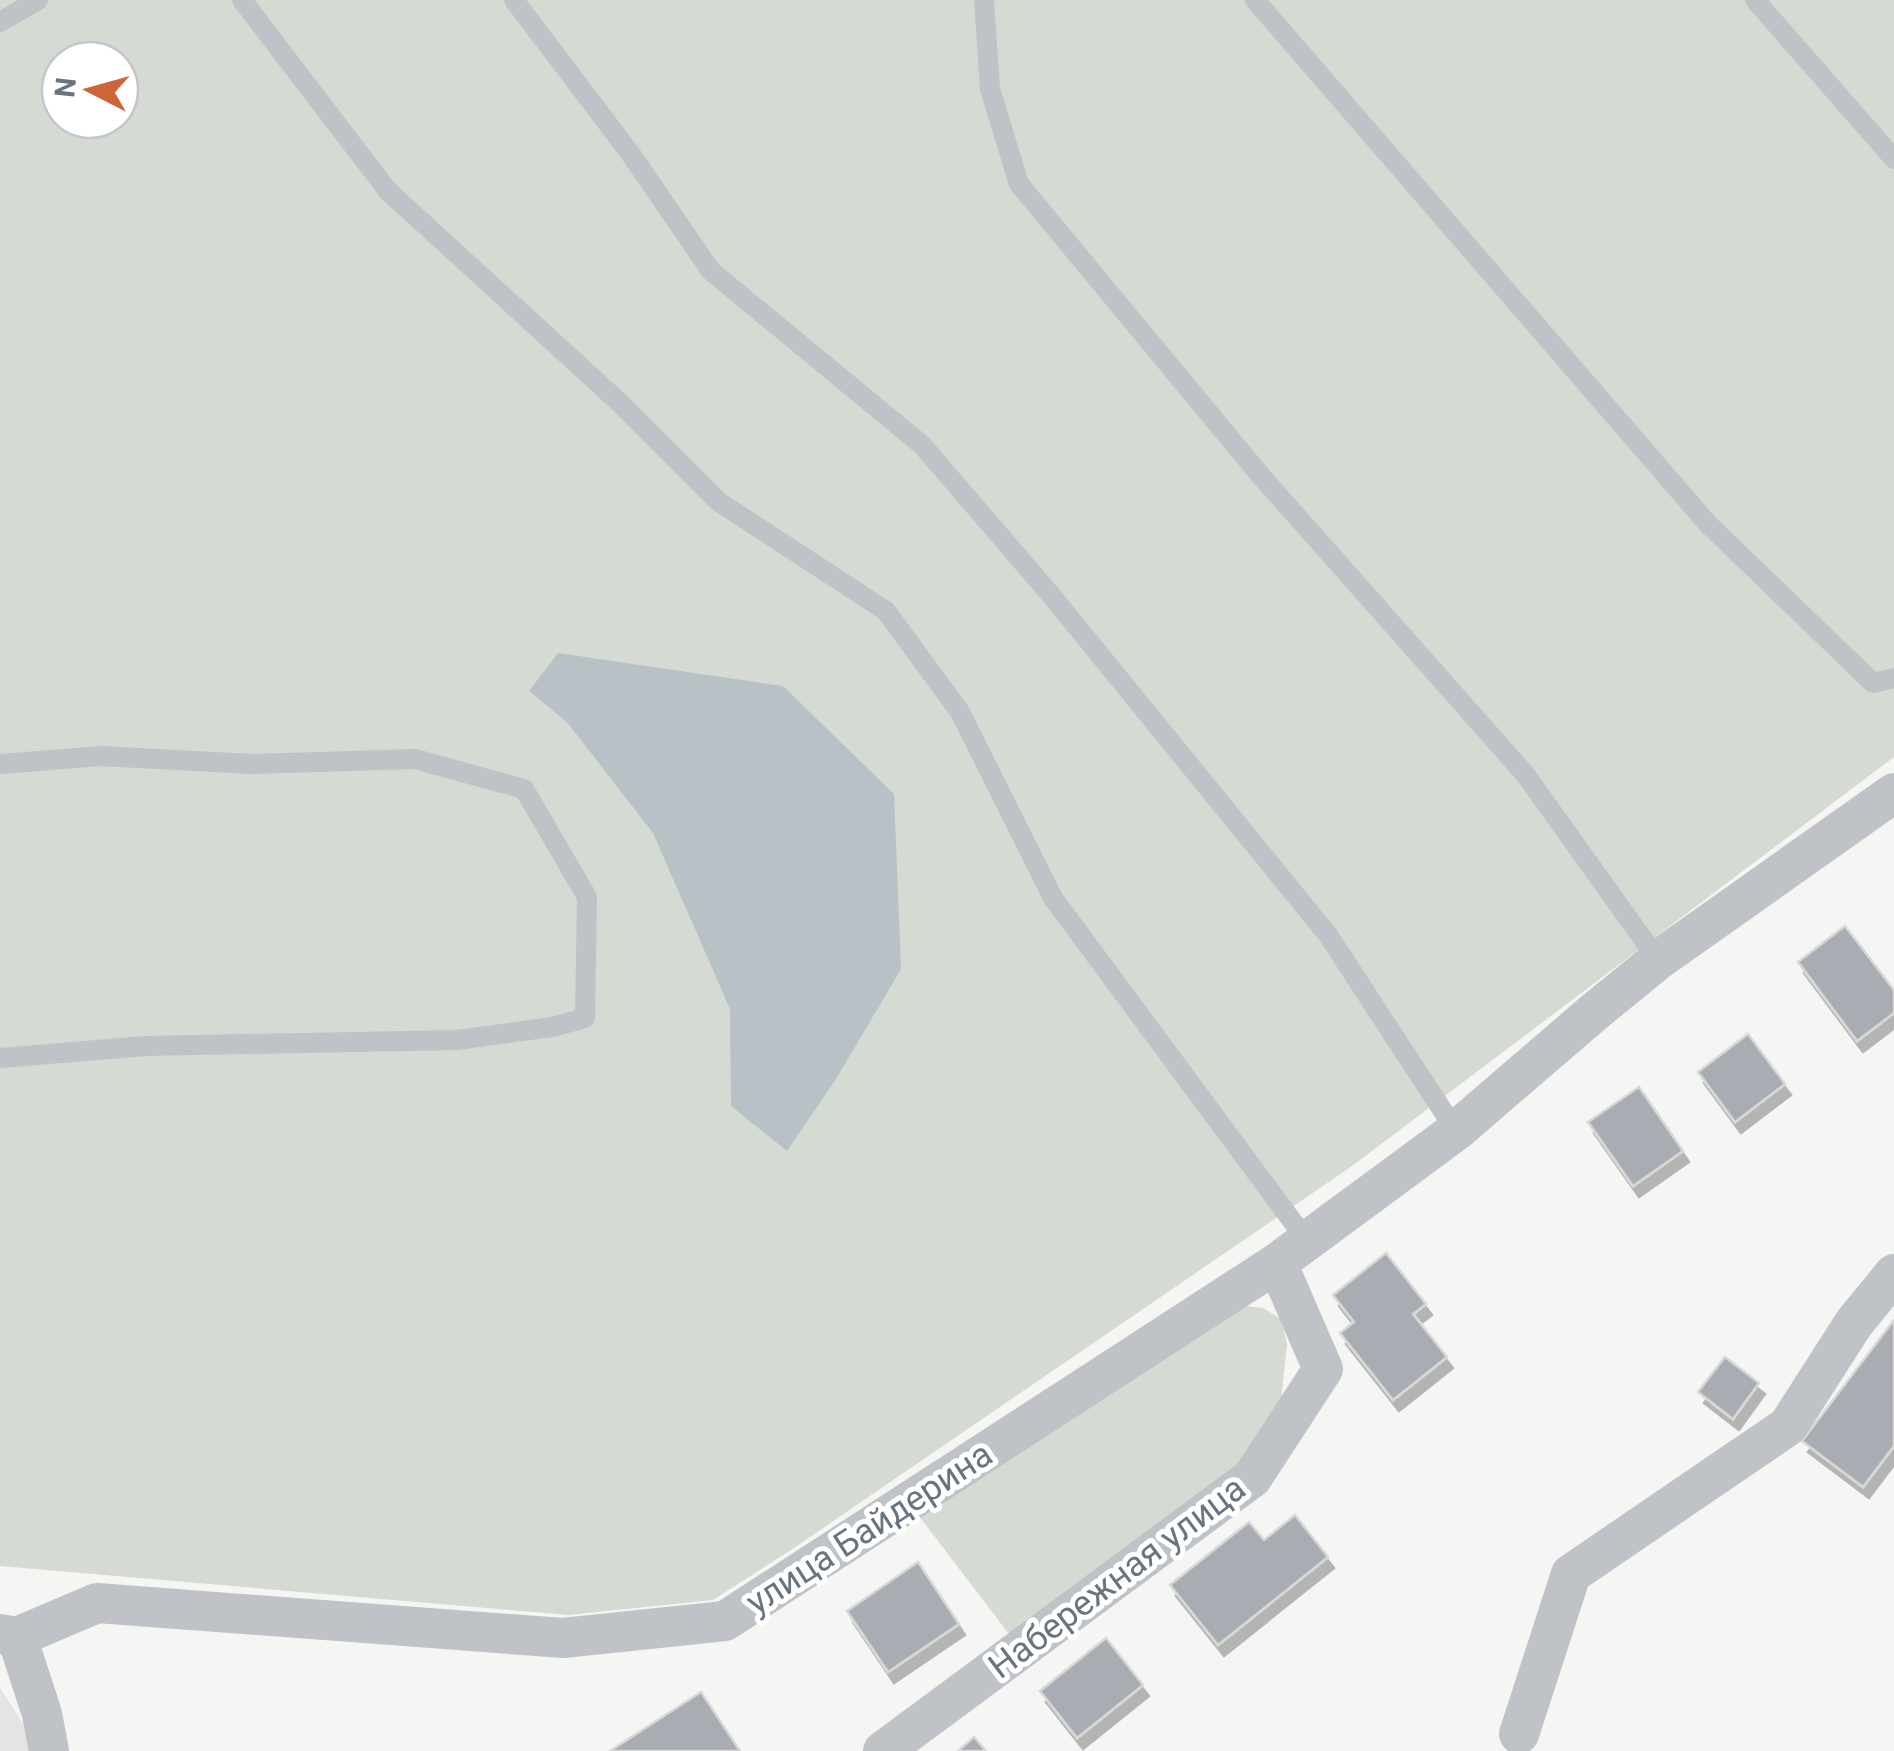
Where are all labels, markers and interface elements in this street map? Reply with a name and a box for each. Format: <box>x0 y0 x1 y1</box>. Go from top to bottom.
north arrow <box>40 40 140 140</box>
text: N <box>48 76 83 99</box>
street label: улица Байдерина <box>739 1434 1000 1623</box>
street label: Набережная улица <box>981 1468 1253 1687</box>

